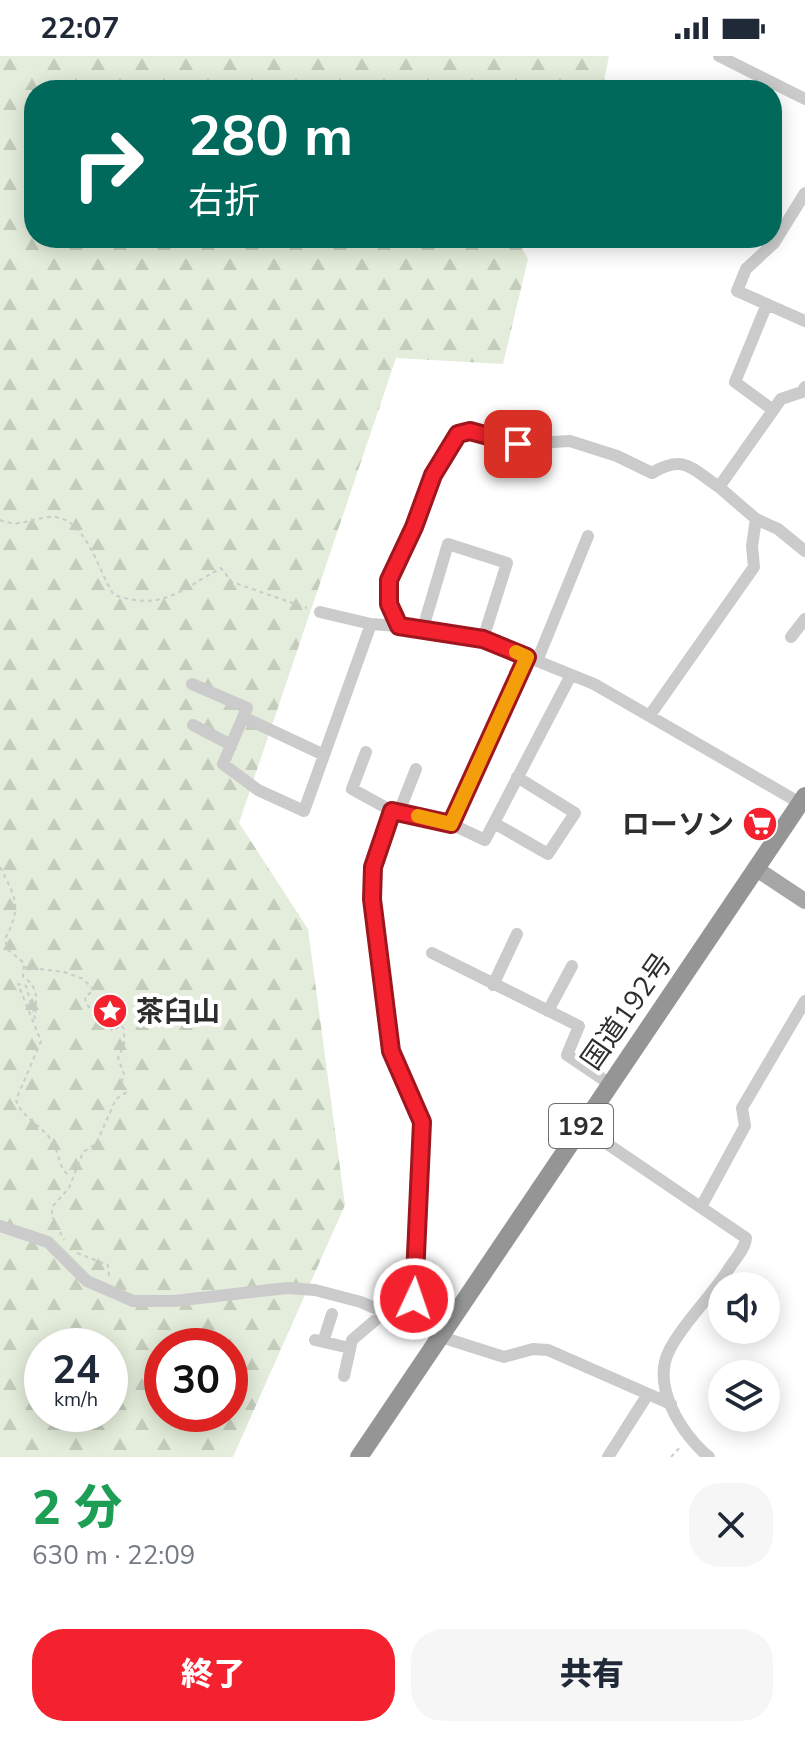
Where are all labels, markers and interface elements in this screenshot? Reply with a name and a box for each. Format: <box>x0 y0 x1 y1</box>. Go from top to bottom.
text: 22:07 <box>40 8 119 49</box>
text: 280 m <box>188 98 353 175</box>
icon: right <box>56 112 160 216</box>
text: 右折 <box>188 177 260 226</box>
pin <box>484 410 552 478</box>
icon: arrive <box>496 422 540 466</box>
supermarket icon: ローソン <box>741 805 779 843</box>
place label: ローソン <box>622 806 734 844</box>
street label: 国道192号 <box>573 946 681 1078</box>
place icon: 茶臼山 <box>91 992 129 1030</box>
place label: 茶臼山 <box>136 993 220 1031</box>
road number: 192 <box>549 1104 613 1148</box>
position arrow <box>372 1257 456 1341</box>
map controls <box>708 1272 780 1432</box>
button: sound <box>708 1272 780 1344</box>
speed limit sign: 30 <box>144 1328 248 1432</box>
text: 24 <box>52 1343 100 1397</box>
button: layers <box>708 1360 780 1432</box>
text: km/h <box>54 1386 98 1413</box>
text: 2 分 <box>32 1475 122 1541</box>
button: close <box>689 1483 773 1567</box>
text: 630 m · 22:09 <box>32 1538 195 1573</box>
button: 終了 <box>32 1629 395 1721</box>
button: 共有 <box>411 1629 773 1721</box>

